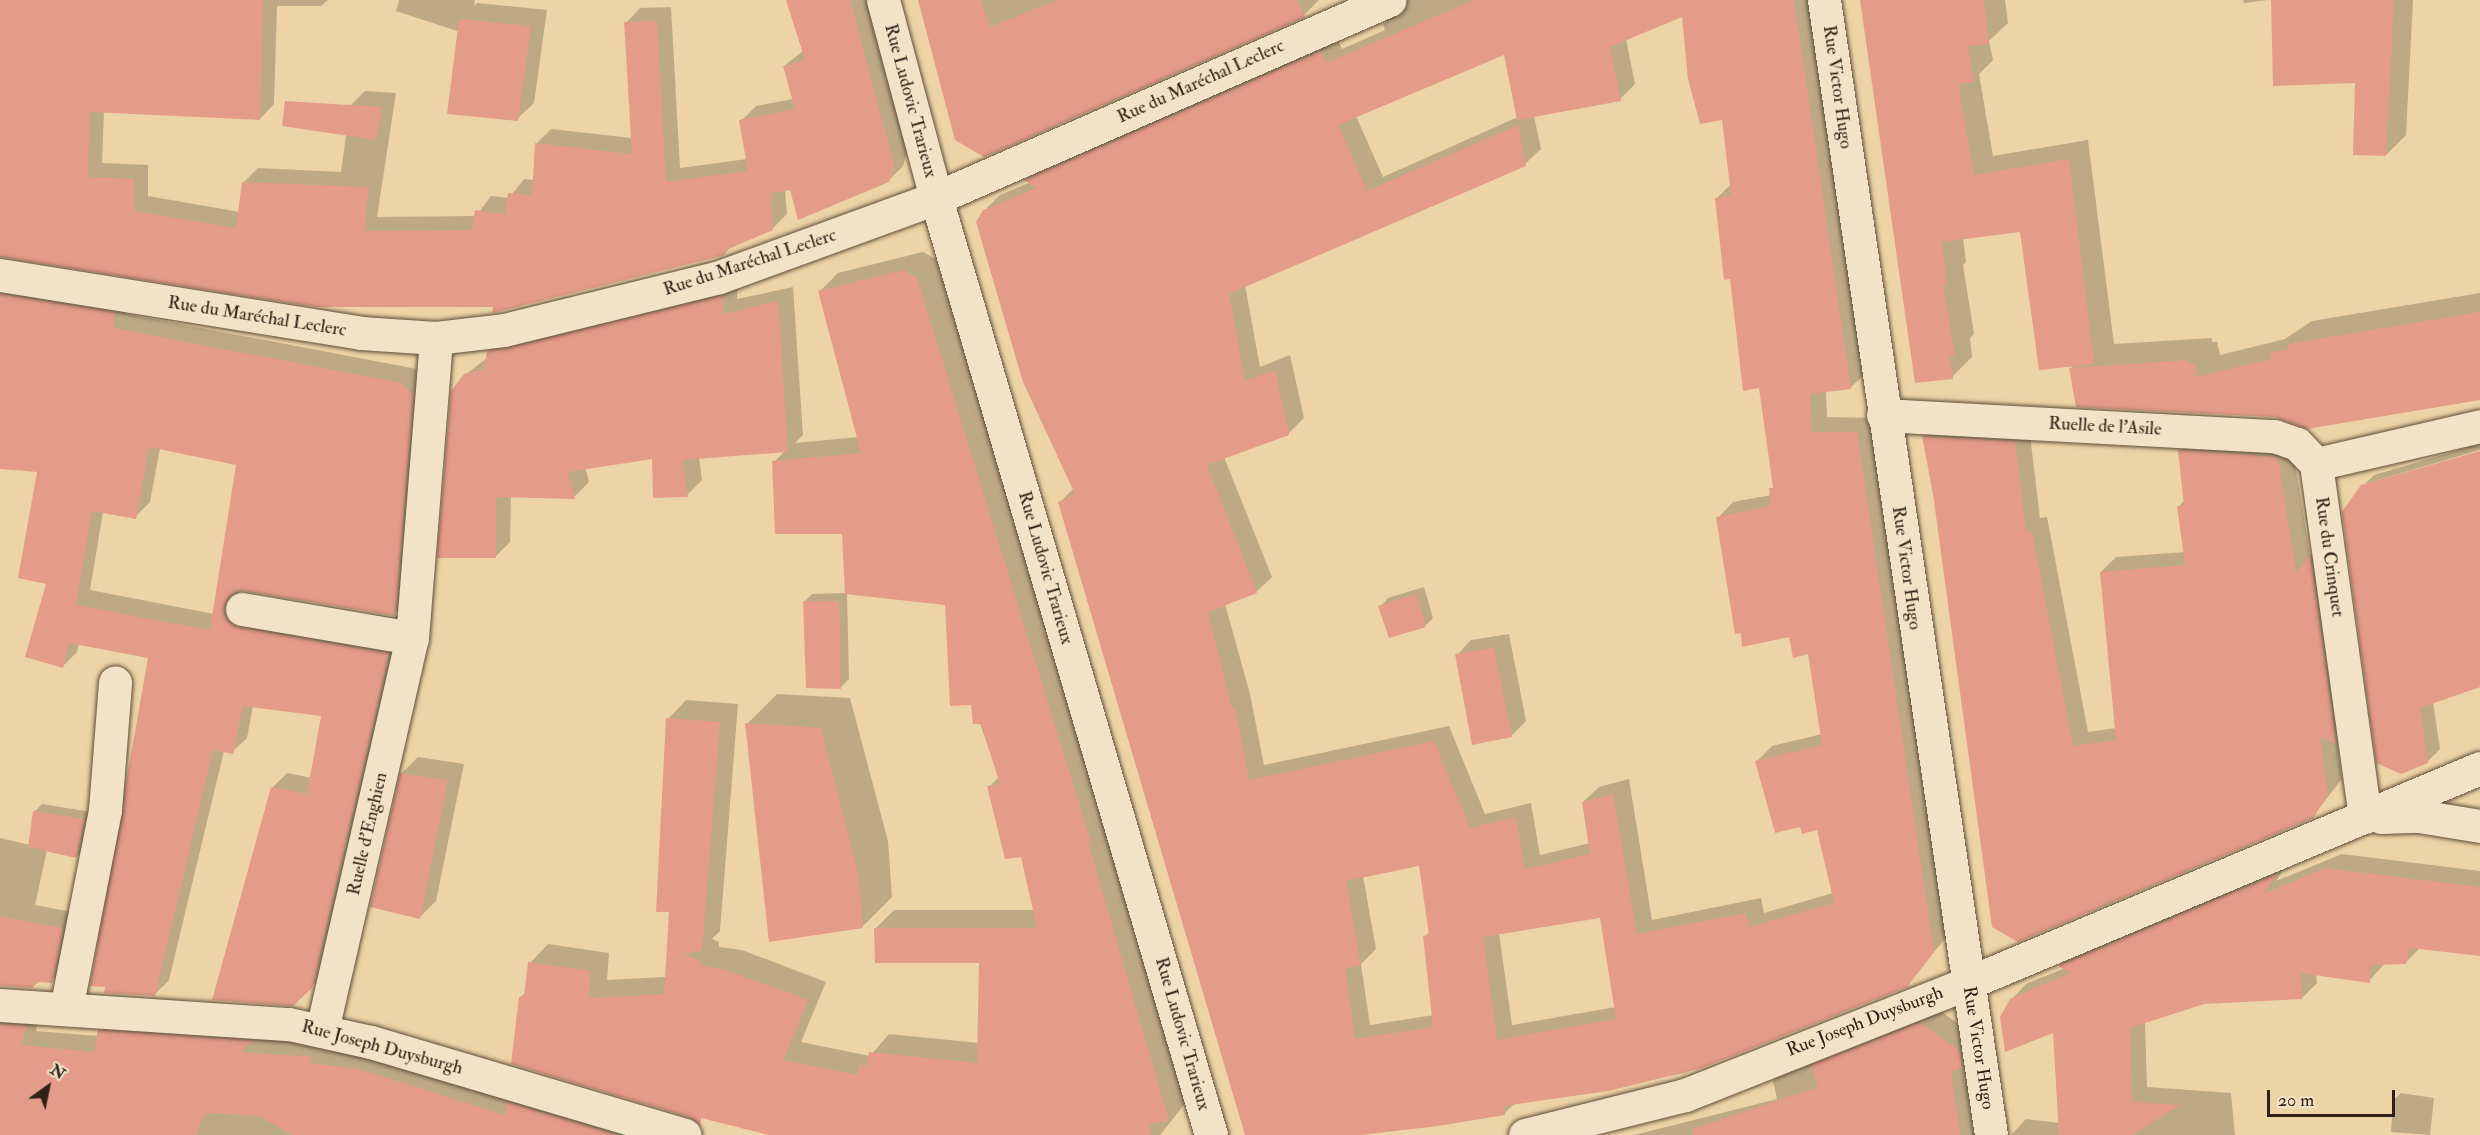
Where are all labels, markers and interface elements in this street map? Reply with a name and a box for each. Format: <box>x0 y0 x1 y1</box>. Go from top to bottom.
street label: Rue Ludovic Trarieux <box>879 22 941 180</box>
street label: Rue Victor Hugo <box>1818 24 1856 150</box>
street label: Rue du Maréchal Leclerc <box>1114 35 1288 129</box>
street label: Rue du Maréchal Leclerc <box>661 225 839 301</box>
street label: Rue du Maréchal Leclerc <box>166 292 348 342</box>
street label: Ruelle de l'Asile <box>2048 413 2162 441</box>
street label: Rue Ludovic Trarieux <box>1013 489 1077 647</box>
street label: Rue du Crinquet <box>2310 496 2348 618</box>
street label: Rue Victor Hugo <box>1887 505 1925 631</box>
street label: Ruelle d'Enghien <box>343 770 393 898</box>
street label: Rue Ludovic Trarieux <box>1150 955 1214 1113</box>
street label: Rue Joseph Duysburgh <box>1784 982 1946 1062</box>
street label: Rue Victor Hugo <box>1958 985 1998 1111</box>
street label: Rue Joseph Duysburgh <box>299 1016 465 1080</box>
north arrow <box>18 1057 78 1117</box>
text: N <box>46 1060 69 1084</box>
scale bar <box>2270 1078 2398 1116</box>
text: 20 m <box>2278 1089 2314 1112</box>

